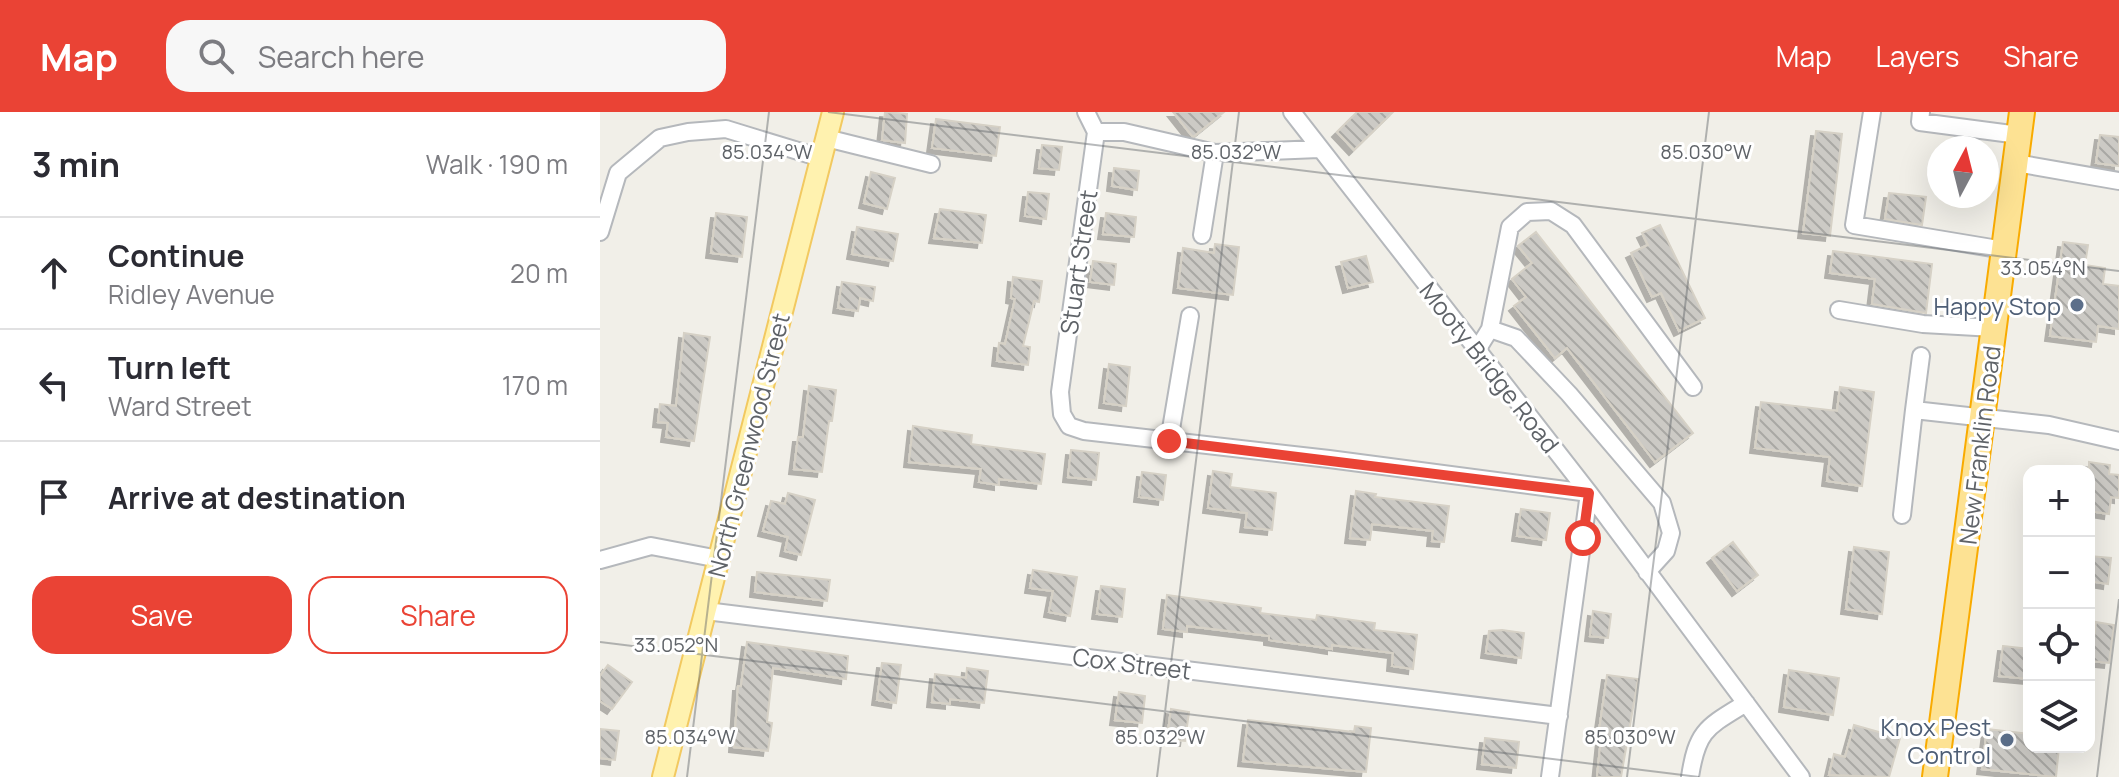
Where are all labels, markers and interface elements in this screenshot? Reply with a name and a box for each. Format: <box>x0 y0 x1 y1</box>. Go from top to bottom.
search box <box>166 20 726 92</box>
text: Map <box>40 30 118 82</box>
icon: search <box>194 34 238 78</box>
text: Search here <box>258 36 425 77</box>
text: Map <box>1776 37 1832 75</box>
text: Layers <box>1876 37 1959 75</box>
text: Share <box>2003 37 2079 75</box>
north arrow <box>1927 136 1999 208</box>
text: 85.034°W <box>722 138 813 165</box>
text: 85.032°W <box>1191 138 1282 165</box>
text: 85.030°W <box>1660 138 1752 165</box>
text: 3 min <box>32 141 120 187</box>
text: Walk · 190 m <box>426 146 568 182</box>
street label: Stuart Street <box>1052 188 1104 336</box>
text: Continue <box>108 235 244 276</box>
icon: ahead <box>32 251 76 295</box>
text: 33.054°N <box>2000 254 2086 281</box>
text: 20 m <box>510 255 568 291</box>
street label: Mooty Bridge Road <box>1413 275 1567 459</box>
text: Ridley Avenue <box>108 276 275 312</box>
place label: Happy Stop <box>1934 289 2061 322</box>
marker: Happy Stop <box>2068 296 2086 314</box>
street label: North Greenwood Street <box>699 309 797 581</box>
street label: New Franklin Road <box>1950 344 2008 546</box>
text: Turn left <box>108 347 231 388</box>
icon: left <box>32 363 76 407</box>
text: 170 m <box>502 367 568 403</box>
text: Ward Street <box>108 388 252 424</box>
route end <box>1151 423 1187 459</box>
map controls <box>2023 465 2095 753</box>
button: + <box>2023 465 2095 537</box>
icon: arrive <box>32 475 76 519</box>
text: Arrive at destination <box>108 477 406 518</box>
route start <box>1565 520 1601 556</box>
button: − <box>2023 537 2095 609</box>
button: Save <box>32 576 292 654</box>
button: Share <box>308 576 568 654</box>
button: locate <box>2023 609 2095 681</box>
text: 33.052°N <box>634 631 718 658</box>
street label: Cox Street <box>1071 639 1193 687</box>
button: layers <box>2023 681 2095 753</box>
place label: Knox Pest Control <box>1881 710 1991 771</box>
text: 85.034°W <box>645 723 736 750</box>
text: 85.032°W <box>1115 723 1206 750</box>
text: 85.030°W <box>1584 723 1676 750</box>
marker: Knox Pest Control <box>1998 731 2016 749</box>

